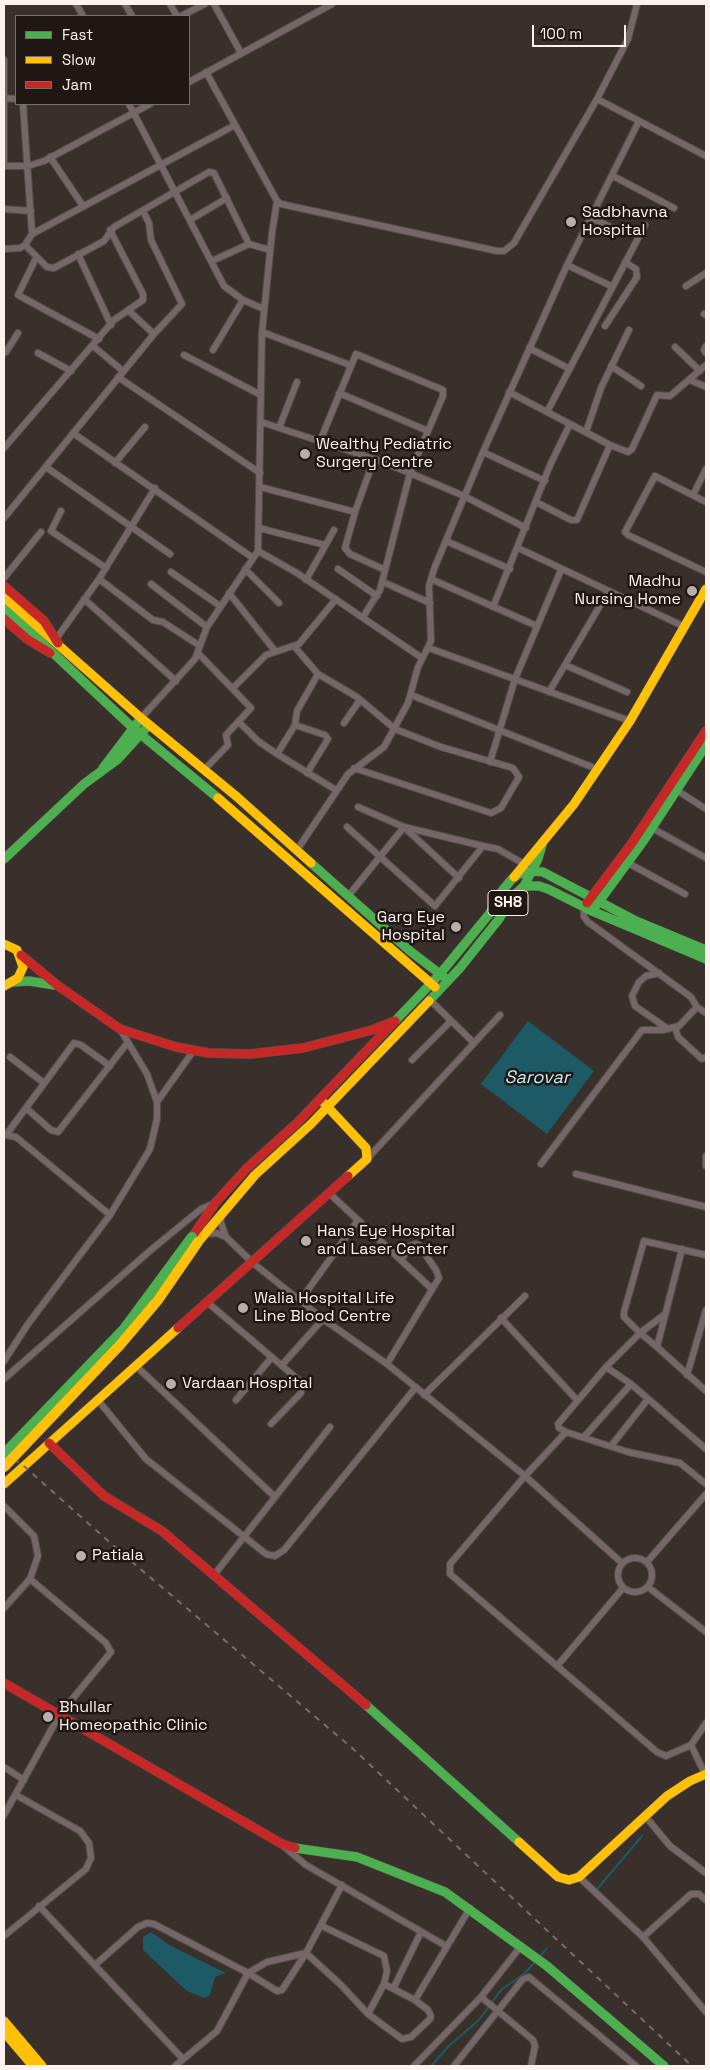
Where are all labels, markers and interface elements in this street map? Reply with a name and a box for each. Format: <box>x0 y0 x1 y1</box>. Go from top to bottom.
legend <box>15 15 190 105</box>
scale bar <box>535 15 629 47</box>
text: 100 m <box>540 24 582 43</box>
text: Fast <box>62 25 93 44</box>
text: Slow <box>62 50 96 69</box>
text: Jam <box>62 75 92 94</box>
place label: Sadbhavna Hospital <box>582 203 668 241</box>
marker: Sadbhavna Hospital <box>564 215 578 229</box>
place label: Wealthy Pediatric Surgery Centre <box>316 435 452 473</box>
marker: Wealthy Pediatric Surgery Centre <box>298 447 312 461</box>
place label: Madhu Nursing Home <box>575 572 681 610</box>
marker: Madhu Nursing Home <box>685 584 699 598</box>
road number: SH8 <box>488 890 528 916</box>
place label: Garg Eye Hospital <box>377 908 445 946</box>
marker: Garg Eye Hospital <box>449 920 463 934</box>
water label: Sarovar <box>504 1067 570 1089</box>
place label: Hans Eye Hospital and Laser Center <box>317 1222 455 1260</box>
marker: Hans Eye Hospital and Laser Center <box>299 1234 313 1248</box>
place label: Walia Hospital Life Line Blood Centre <box>254 1289 395 1327</box>
marker: Walia Hospital Life Line Blood Centre <box>236 1301 250 1315</box>
place label: Vardaan Hospital <box>182 1374 312 1394</box>
marker: Vardaan Hospital <box>164 1377 178 1391</box>
place label: Patiala <box>92 1546 144 1566</box>
marker: Patiala <box>74 1549 88 1563</box>
place label: Bhullar Homeopathic Clinic <box>59 1698 208 1736</box>
marker: Bhullar Homeopathic Clinic <box>41 1710 55 1724</box>

